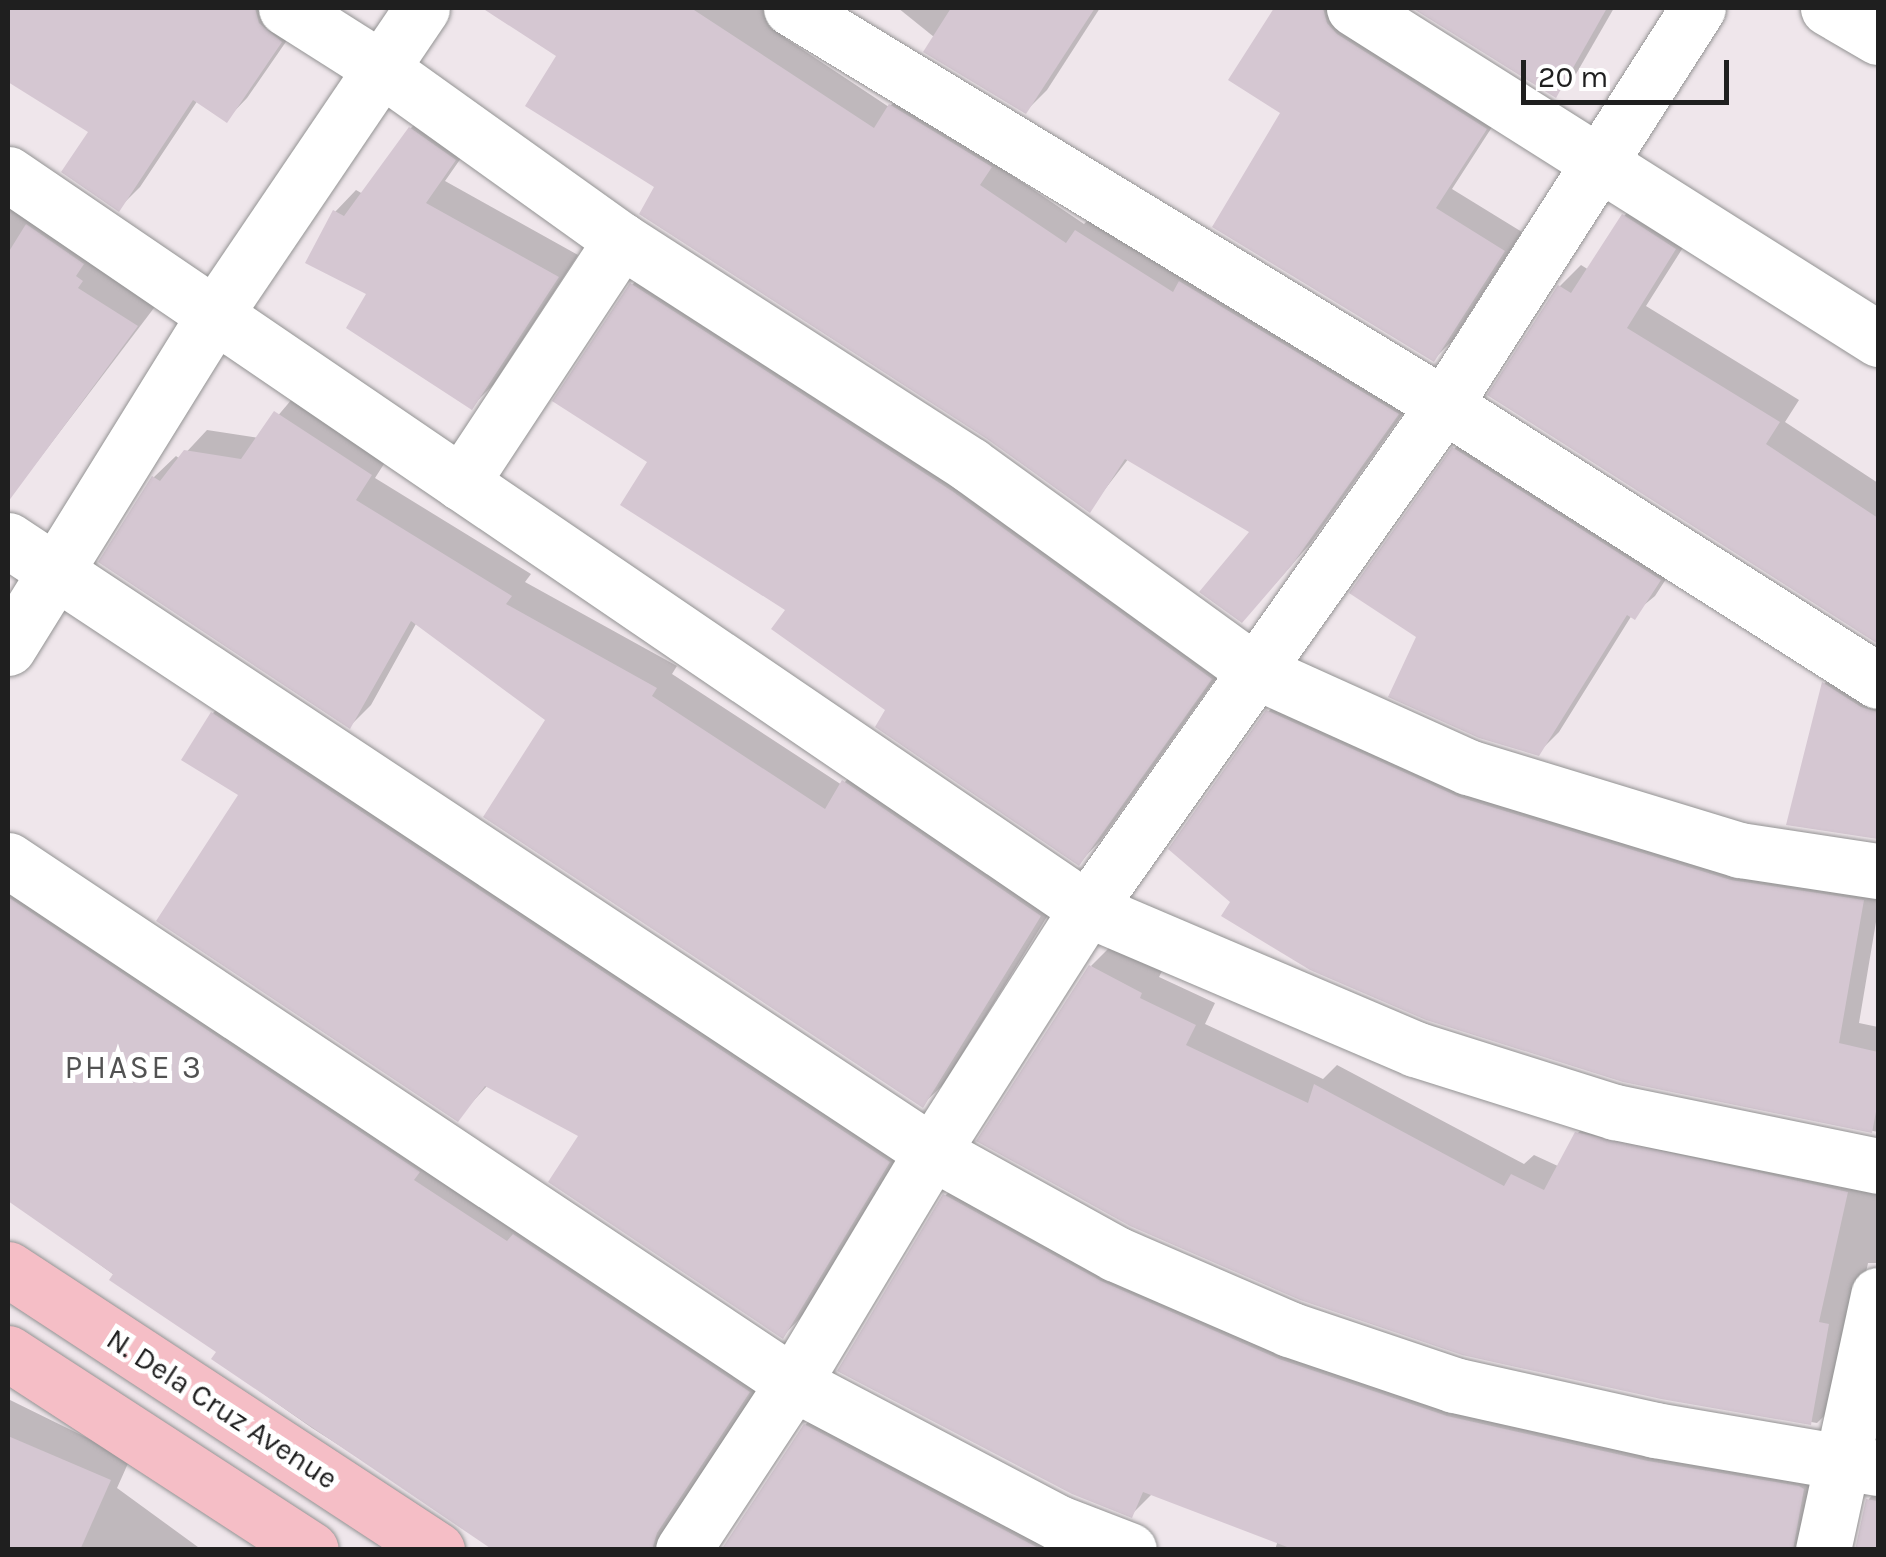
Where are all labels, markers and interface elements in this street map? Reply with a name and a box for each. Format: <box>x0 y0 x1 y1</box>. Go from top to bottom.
scale bar <box>1526 40 1734 102</box>
text: 20 m <box>1538 59 1608 95</box>
district label: PHASE 3 <box>65 1049 203 1087</box>
street label: N. Dela Cruz Avenue <box>100 1321 344 1497</box>

